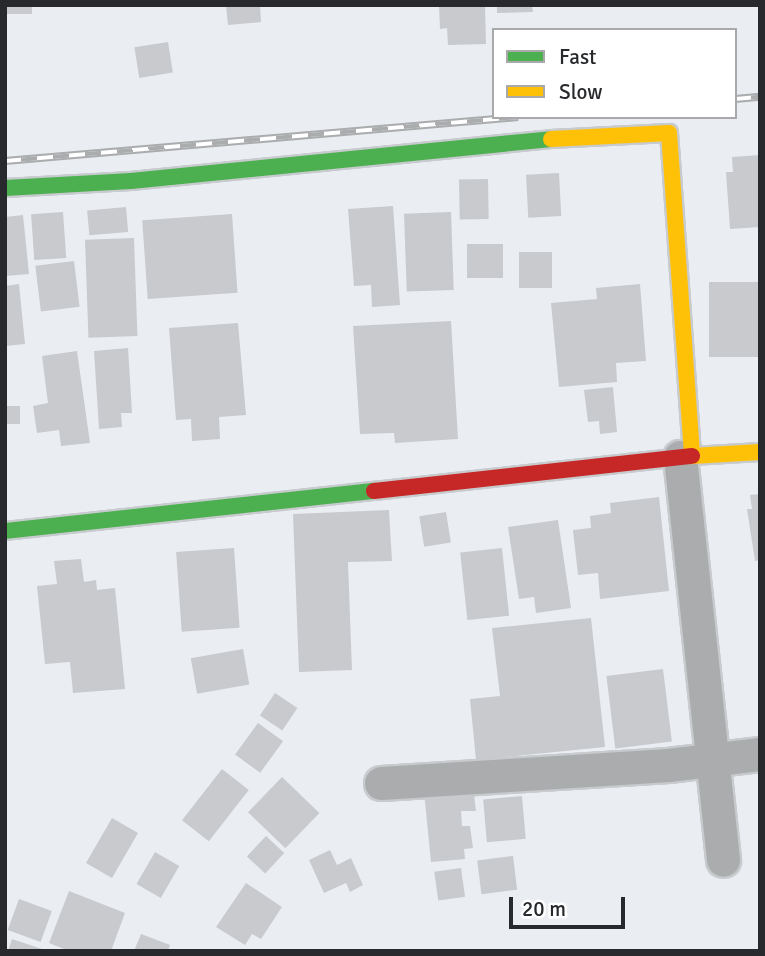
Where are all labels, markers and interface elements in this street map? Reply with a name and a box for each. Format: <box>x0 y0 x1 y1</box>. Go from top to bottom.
legend <box>492 28 737 119</box>
text: Fast <box>559 44 596 70</box>
text: Slow <box>559 79 603 105</box>
scale bar <box>513 883 628 927</box>
text: 20 m <box>522 896 566 922</box>

